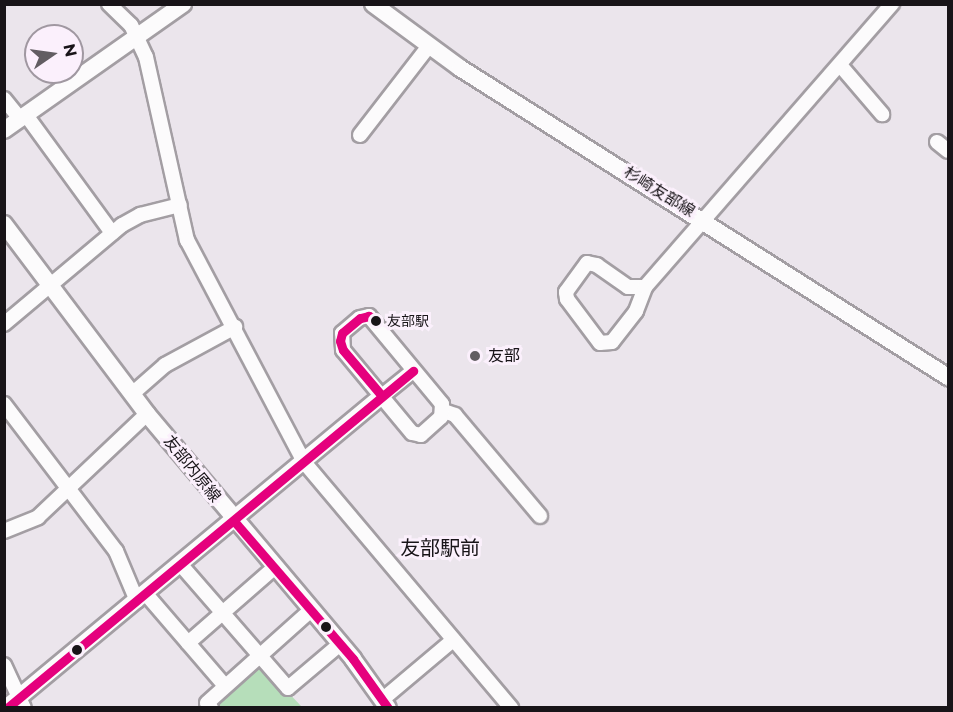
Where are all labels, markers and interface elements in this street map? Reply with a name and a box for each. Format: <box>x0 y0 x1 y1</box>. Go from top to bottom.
north arrow <box>24 24 84 84</box>
text: N <box>59 42 81 59</box>
street label: 杉崎友部線 <box>620 163 698 221</box>
place label: 友部駅 <box>387 313 429 329</box>
marker: 友部駅 <box>370 315 382 327</box>
place label: 友部 <box>488 346 520 366</box>
marker: 友部 <box>466 347 484 365</box>
street label: 友部内原線 <box>159 432 225 506</box>
district label: 友部駅前 <box>400 536 480 560</box>
unlabelled marker <box>320 621 332 633</box>
unlabelled marker <box>71 644 83 656</box>

